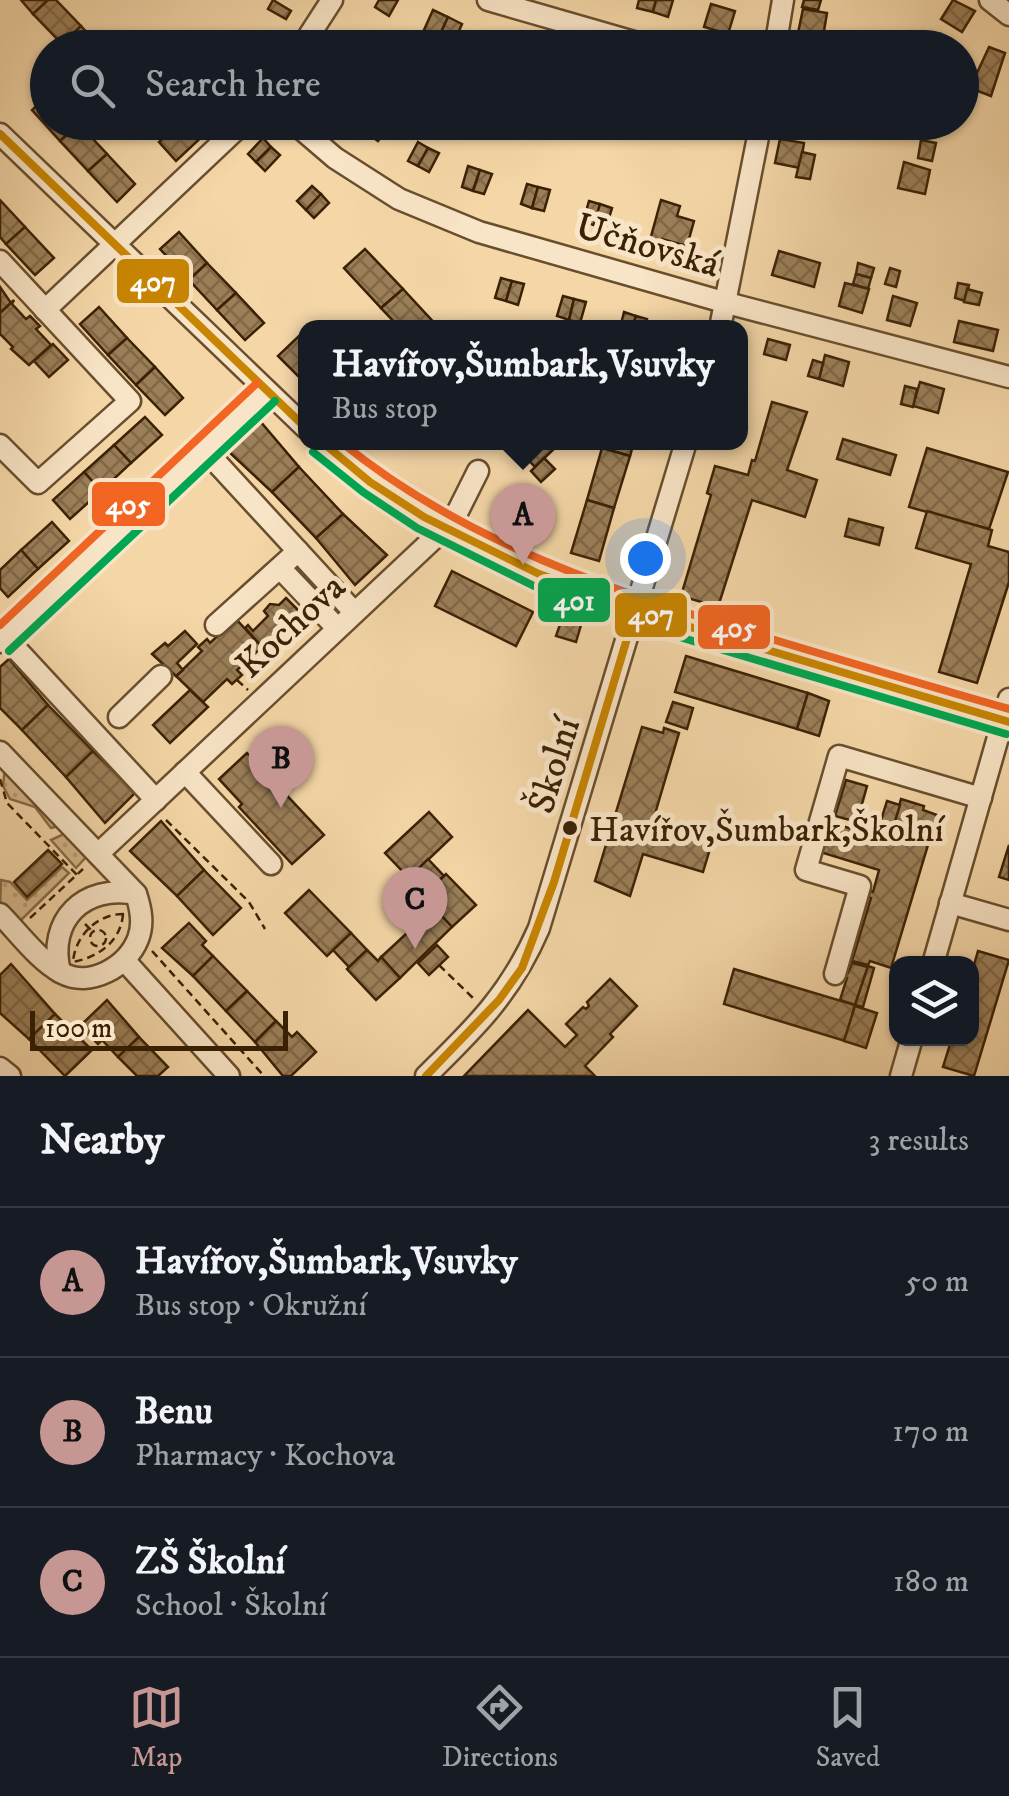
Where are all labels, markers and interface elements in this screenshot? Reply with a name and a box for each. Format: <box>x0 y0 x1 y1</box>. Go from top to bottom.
search box <box>30 30 979 140</box>
icon: search <box>65 58 120 113</box>
text: Search here <box>145 61 321 109</box>
street label: Učňovská <box>570 203 725 289</box>
line badge: 407 <box>115 257 191 305</box>
text: 407 <box>130 265 176 300</box>
popup <box>298 320 748 450</box>
text: Havířov,Šumbark,Vsuvky <box>332 341 714 389</box>
text: Bus stop <box>332 389 438 429</box>
line badge: 405 <box>90 480 167 528</box>
pin: A <box>490 482 556 565</box>
text: 405 <box>105 488 151 523</box>
your location <box>620 533 671 584</box>
street label: Kochova <box>227 564 356 689</box>
line badge: 401 <box>536 576 612 624</box>
text: 401 <box>553 584 595 619</box>
line badge: 407 <box>613 591 689 639</box>
text: 407 <box>628 598 674 633</box>
line badge: 405 <box>696 603 772 651</box>
text: 405 <box>711 611 757 646</box>
street label: Školní <box>518 710 593 819</box>
pin: B <box>248 726 314 808</box>
place label: Havířov,Šumbark,Školní <box>589 808 945 853</box>
marker: Havířov,Šumbark,Školní <box>560 818 580 838</box>
pin: C <box>382 866 448 949</box>
map controls <box>889 956 979 1046</box>
button: layers <box>889 956 979 1046</box>
scale bar <box>30 1006 288 1050</box>
text: 100 m <box>45 1011 112 1046</box>
text: Nearby <box>40 1115 164 1167</box>
text: 3 results <box>868 1121 969 1161</box>
text: Havířov,Šumbark,Vsuvky <box>135 1238 518 1286</box>
text: A <box>62 1262 83 1302</box>
text: 50 m <box>905 1262 969 1302</box>
text: Bus stop · Okružní <box>135 1286 367 1326</box>
text: Benu <box>135 1388 213 1436</box>
text: B <box>62 1412 83 1452</box>
text: 170 m <box>892 1412 969 1452</box>
text: Pharmacy · Kochova <box>135 1436 395 1476</box>
text: ZŠ Školní <box>135 1538 285 1586</box>
text: C <box>62 1562 83 1602</box>
text: 180 m <box>893 1562 969 1602</box>
text: School · Školní <box>135 1586 327 1626</box>
tab: Map <box>129 1680 184 1775</box>
tab: Directions <box>442 1680 558 1775</box>
tab: Saved <box>816 1680 880 1775</box>

